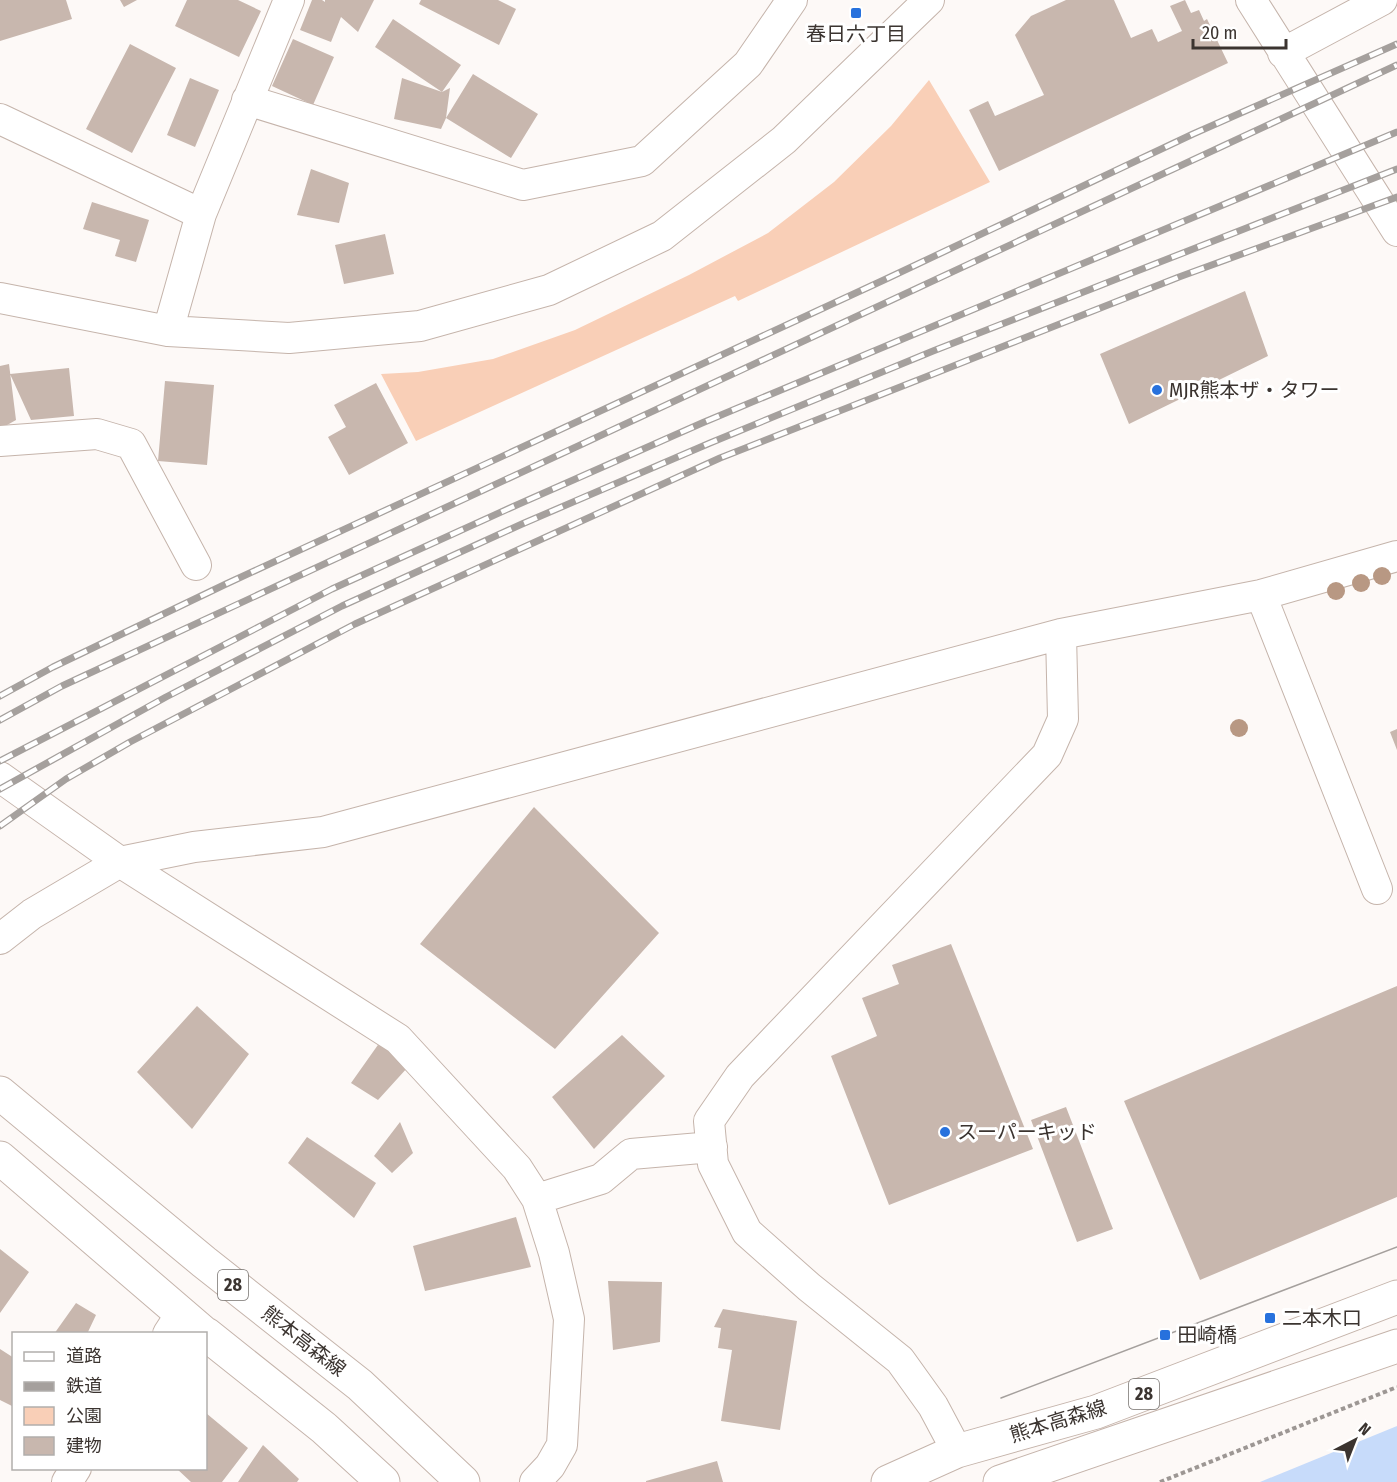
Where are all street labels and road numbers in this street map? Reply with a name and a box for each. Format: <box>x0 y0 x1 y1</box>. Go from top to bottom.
road number: 28 <box>218 1270 248 1300</box>
street label: 熊本高森線 <box>257 1301 351 1381</box>
road number: 28 <box>1129 1379 1159 1409</box>
street label: 熊本高森線 <box>1007 1395 1109 1447</box>

